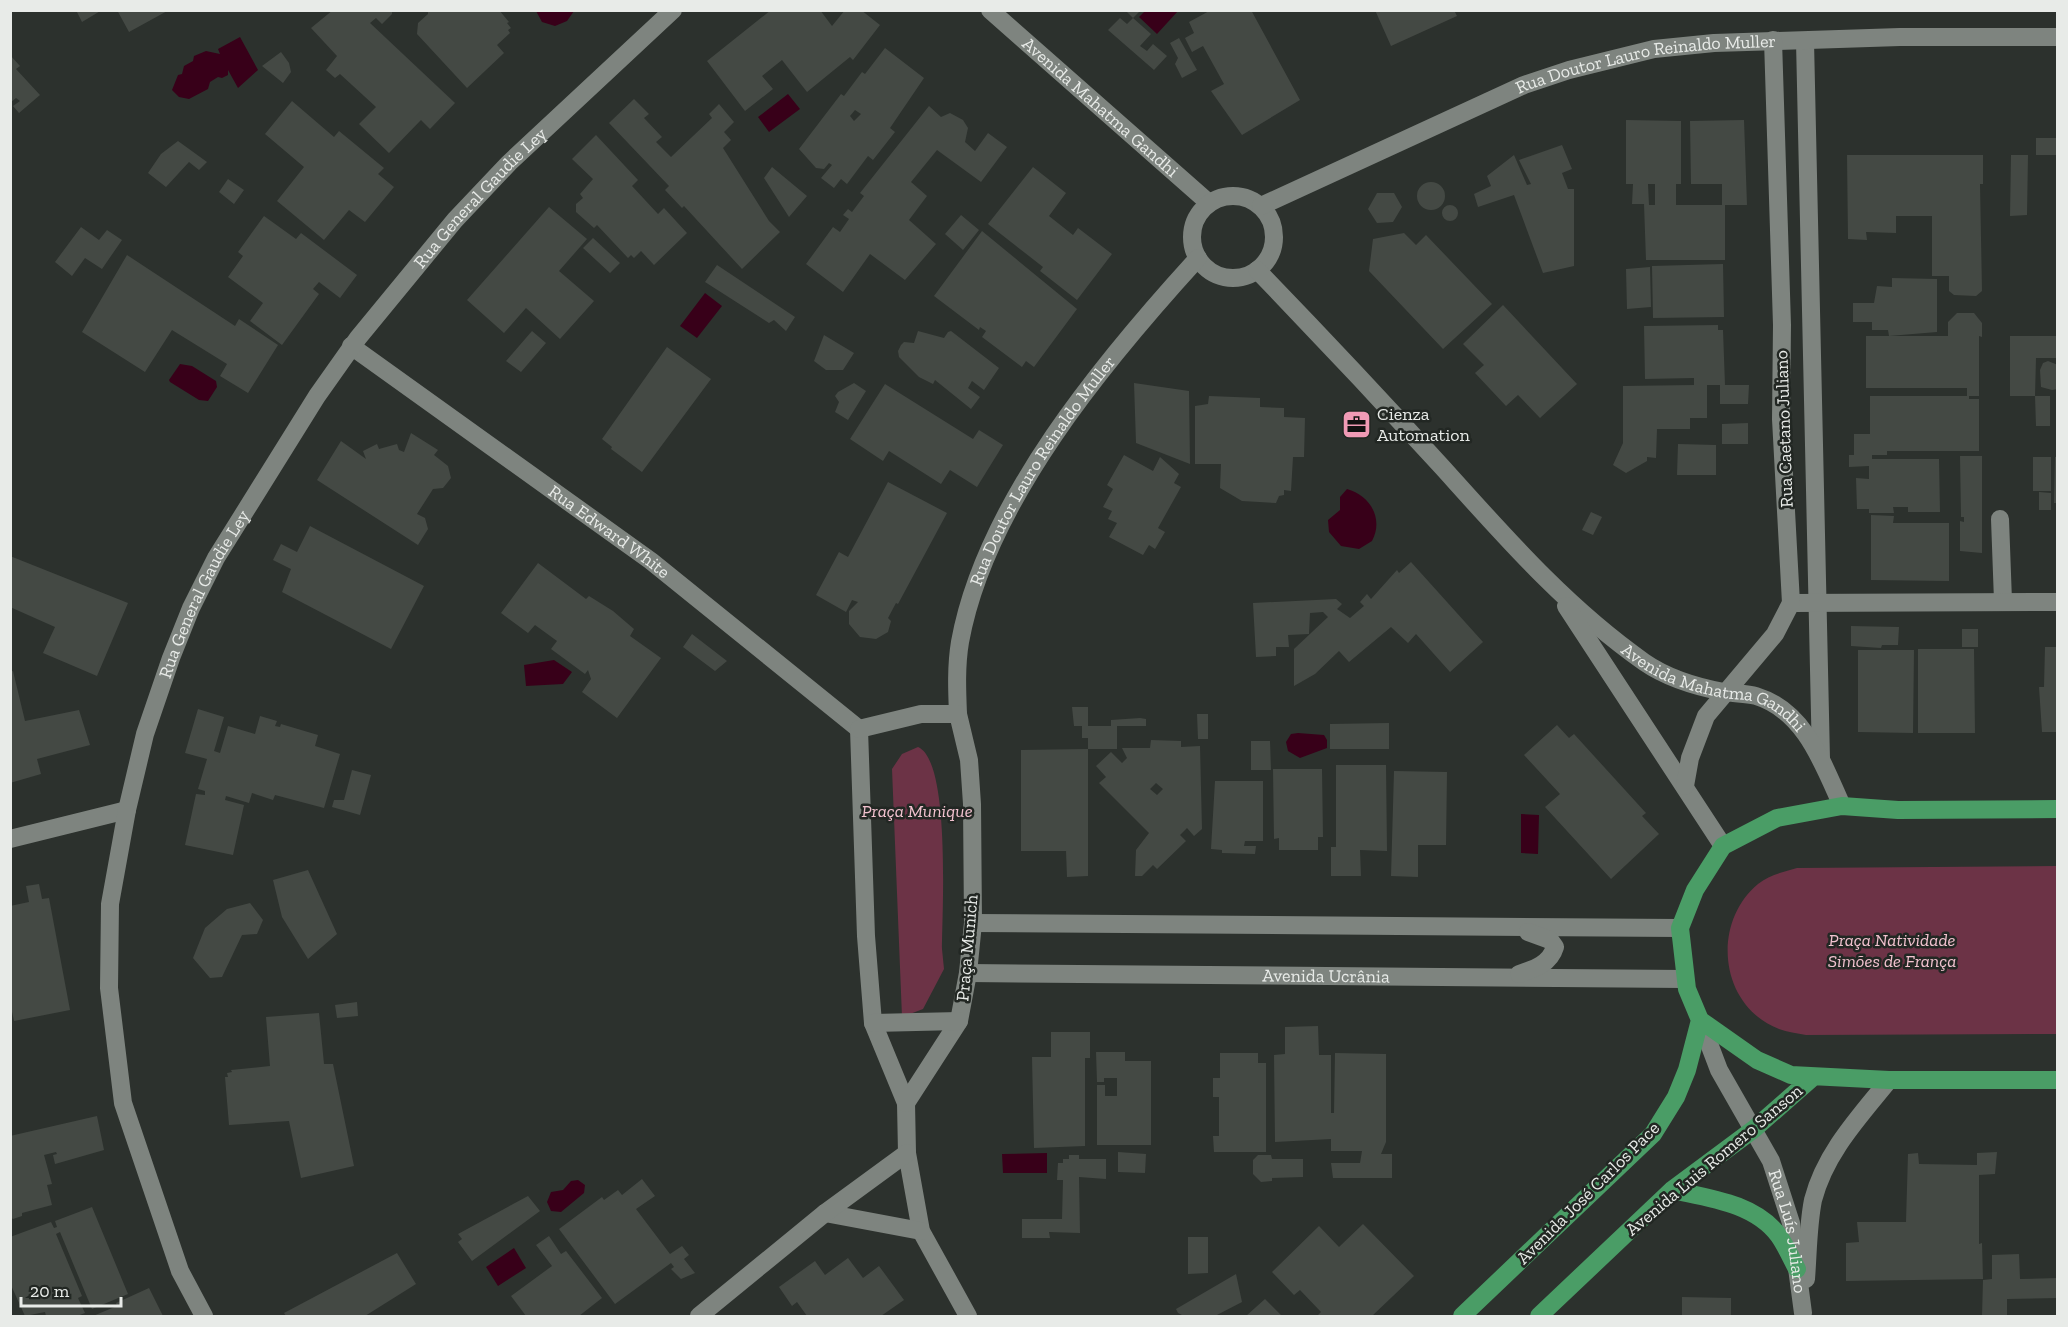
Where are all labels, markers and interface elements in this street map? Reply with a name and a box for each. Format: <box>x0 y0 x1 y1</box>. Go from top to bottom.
street label: Rua Doutor Lauro Reinaldo Muller <box>1512 30 1776 98</box>
street label: Avenida Mahatma Gandhi <box>1018 32 1183 182</box>
street label: Rua General Gaudie Ley <box>409 122 552 273</box>
street label: Rua Caetano Juliano <box>1770 350 1798 508</box>
street label: Rua Doutor Lauro Reinaldo Muller <box>965 351 1120 589</box>
place label: Cienza Automation <box>1377 403 1471 446</box>
office icon: Cienza Automation <box>1340 408 1372 440</box>
street label: Rua Edward White <box>544 480 675 583</box>
street label: Rua General Gaudie Ley <box>154 505 255 681</box>
street label: Avenida Mahatma Gandhi <box>1617 638 1811 736</box>
park label: Praça Munique <box>861 800 973 822</box>
street label: Praça Munich <box>951 894 983 1002</box>
park label: Praça Natividade Simões de França <box>1828 929 1956 972</box>
street label: Avenida Ucrânia <box>1262 964 1390 988</box>
street label: Avenida Luis Romero Sanson <box>1621 1079 1807 1240</box>
street label: Avenida José Carlos Pace <box>1512 1117 1664 1269</box>
street label: Rua Luís Juliano <box>1763 1167 1811 1295</box>
scale bar <box>21 1270 122 1308</box>
text: 20 m <box>30 1280 70 1302</box>

